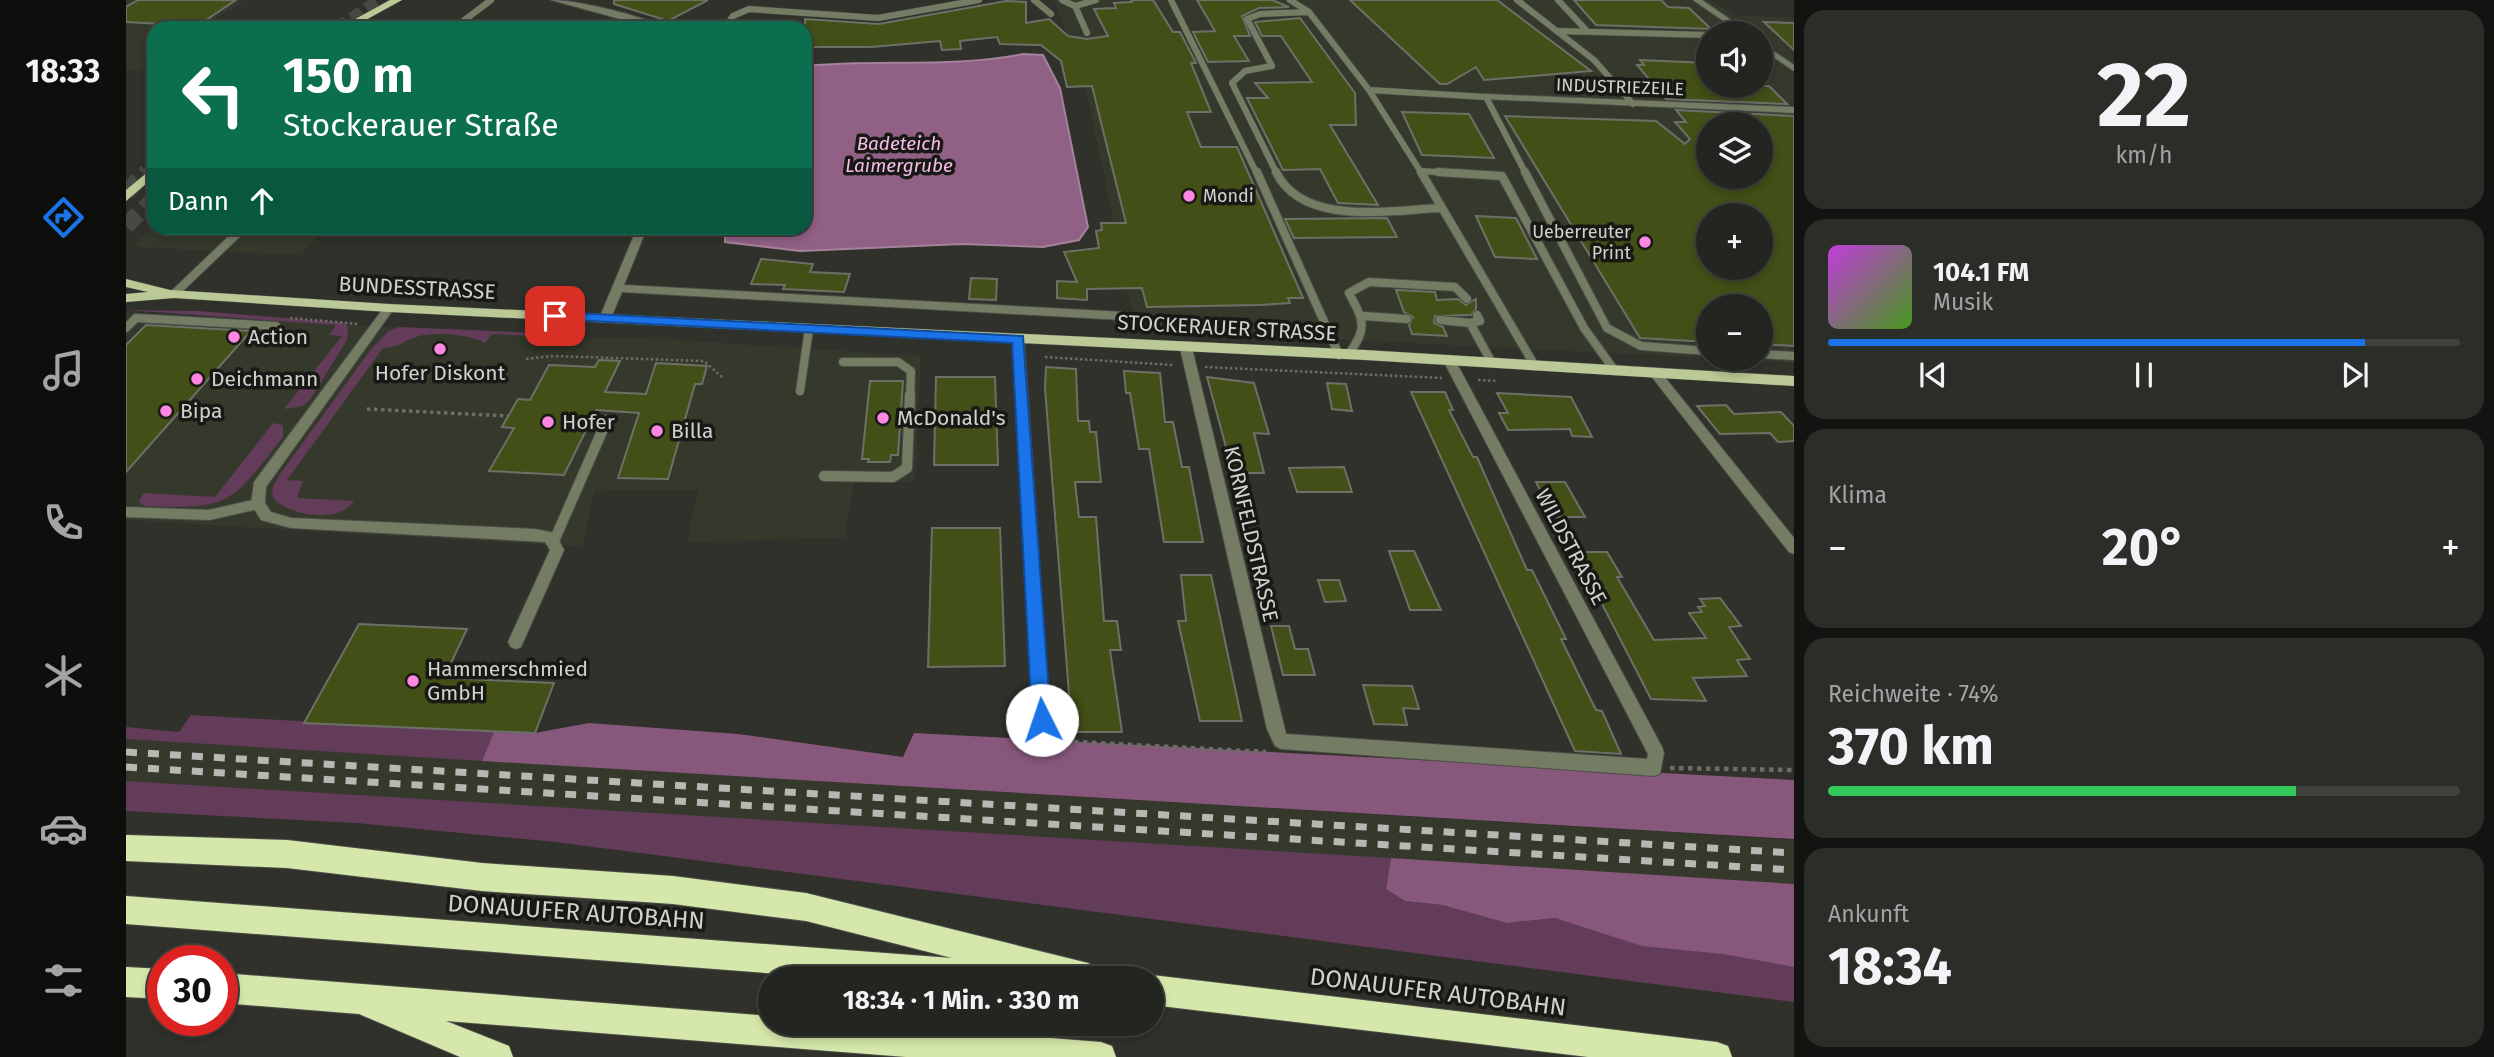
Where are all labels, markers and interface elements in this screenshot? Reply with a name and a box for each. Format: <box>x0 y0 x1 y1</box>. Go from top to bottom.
map controls <box>1696 21 1773 371</box>
button: sound <box>1696 21 1773 98</box>
text: 22 <box>2097 41 2191 150</box>
text: 150 m <box>283 46 414 105</box>
icon: left <box>168 49 259 140</box>
text: 18:33 <box>26 52 100 90</box>
street label: INDUSTRIEZEILE <box>1556 74 1684 100</box>
text: Stockerauer Straße <box>283 106 559 144</box>
button: layers <box>1696 112 1773 189</box>
water label: Badeteich Laimergrube <box>845 132 953 177</box>
text: km/h <box>2116 141 2172 169</box>
icon: ahead <box>243 182 281 220</box>
place label: Mondi <box>1203 185 1254 207</box>
text: Dann <box>168 186 229 217</box>
marker: Mondi <box>1181 188 1197 204</box>
icon: directions <box>39 193 88 242</box>
button: + <box>1696 203 1773 280</box>
place label: Ueberreuter Print <box>1532 221 1631 264</box>
marker: Ueberreuter Print <box>1637 234 1653 250</box>
text: 104.1 FM <box>1933 257 2029 288</box>
street label: BUNDESSTRASSE <box>338 271 496 305</box>
pin <box>525 286 585 346</box>
text: Musik <box>1933 288 1993 316</box>
button: − <box>1696 294 1773 371</box>
icon: arrive <box>536 297 574 335</box>
street label: STOCKERAUER STRASSE <box>1117 309 1337 347</box>
place label: Action <box>248 324 308 350</box>
marker: Action <box>226 329 242 345</box>
marker: Hofer Diskont <box>432 341 448 357</box>
icon: music <box>39 346 88 395</box>
icon: previous <box>1914 356 1952 394</box>
icon: pause <box>2125 356 2163 394</box>
icon: next <box>2336 356 2374 394</box>
place label: Hofer Diskont <box>375 360 506 386</box>
place label: Deichmann <box>211 366 318 392</box>
marker: Deichmann <box>189 371 205 387</box>
place label: Bipa <box>180 398 222 424</box>
marker: Bipa <box>158 403 174 419</box>
place label: McDonald's <box>897 405 1006 431</box>
place label: Hofer <box>562 409 615 435</box>
marker: McDonald's <box>875 410 891 426</box>
marker: Hofer <box>540 414 556 430</box>
place label: Billa <box>671 418 713 444</box>
marker: Billa <box>649 423 665 439</box>
street label: KORNFELDSTRASSE <box>1218 444 1284 624</box>
text: Klima <box>1828 481 1887 509</box>
street label: WILDSTRASSE <box>1529 484 1613 610</box>
icon: phone <box>39 498 88 547</box>
text: 20° <box>2102 516 2186 579</box>
text: − <box>1828 525 1847 571</box>
text: + <box>2441 525 2460 571</box>
icon: climate <box>39 651 88 700</box>
place label: Hammerschmied GmbH <box>427 656 588 706</box>
marker: Hammerschmied GmbH <box>405 673 421 689</box>
text: Reichweite · 74% <box>1828 680 1998 708</box>
position arrow <box>1005 683 1079 757</box>
text: 370 km <box>1828 715 1994 778</box>
icon: car <box>39 804 88 853</box>
street label: DONAUUFER AUTOBAHN <box>446 889 706 935</box>
text: Ankunft <box>1828 900 1909 928</box>
text: 18:34 <box>1828 935 1952 998</box>
speed limit sign: 30 <box>147 945 238 1036</box>
icon: filters <box>39 956 88 1005</box>
street label: DONAUUFER AUTOBAHN <box>1308 962 1568 1022</box>
text: 18:34 · 1 Min. · 330 m <box>843 985 1079 1016</box>

